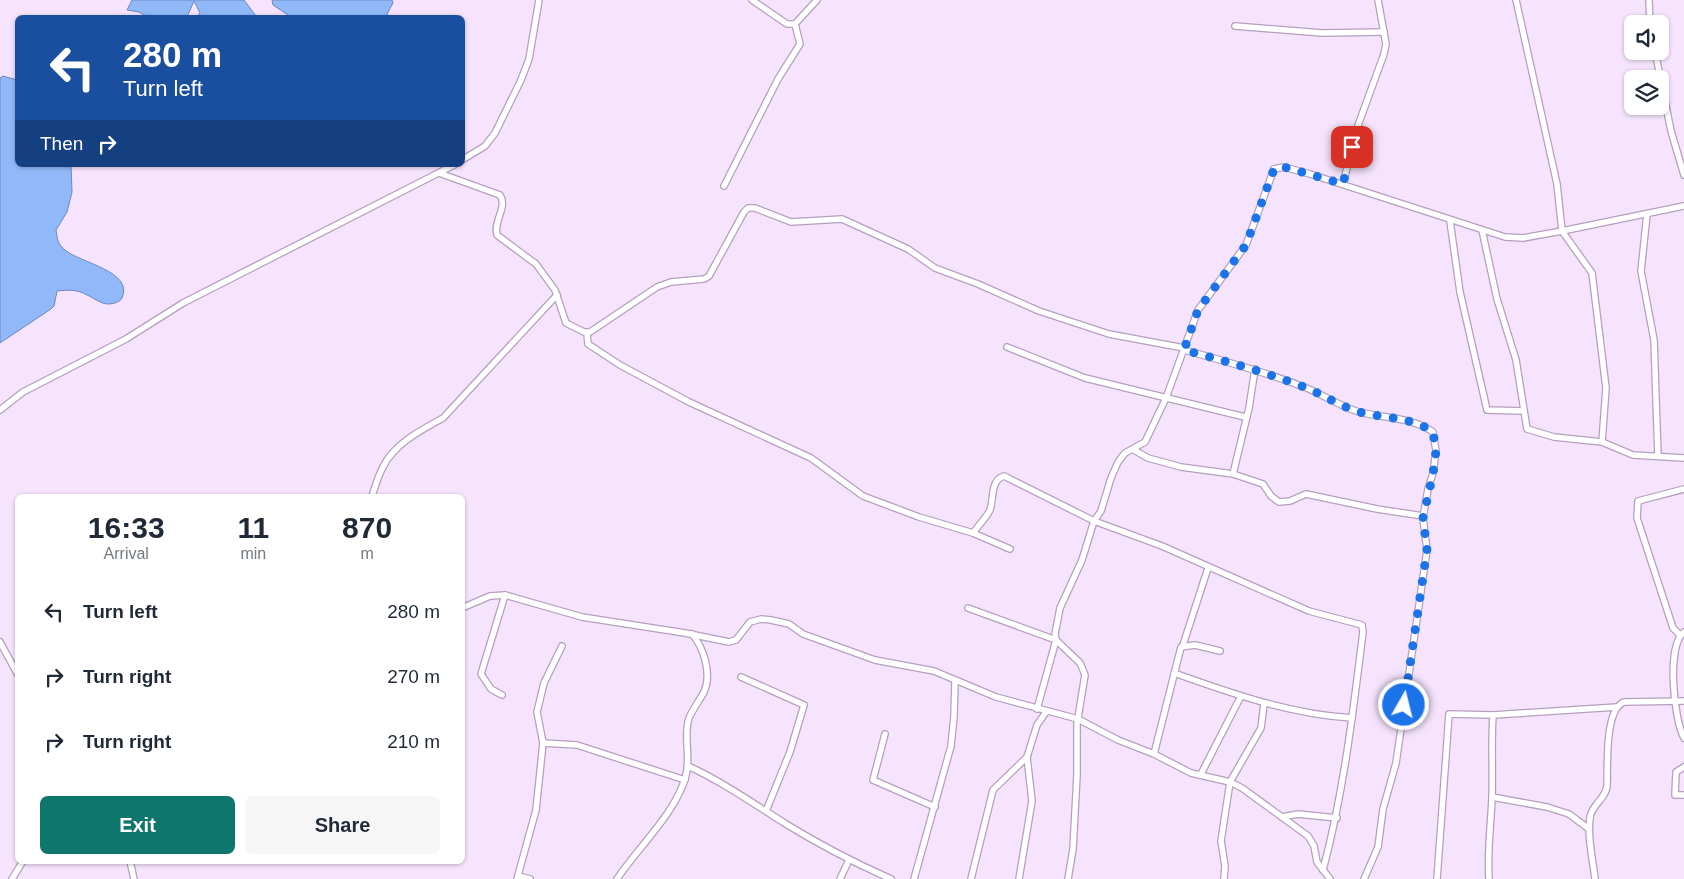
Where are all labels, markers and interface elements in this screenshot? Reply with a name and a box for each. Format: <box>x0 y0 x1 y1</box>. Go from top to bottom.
map controls <box>1624 15 1669 115</box>
button: sound <box>1624 15 1669 60</box>
icon: left <box>40 35 105 100</box>
text: 280 m <box>123 35 222 74</box>
button: layers <box>1624 70 1669 115</box>
text: Turn left <box>123 76 203 101</box>
pin <box>1331 126 1373 168</box>
icon: right <box>93 130 121 158</box>
text: Then <box>40 133 83 154</box>
icon: arrive <box>1338 133 1366 161</box>
text: 16:33 <box>88 511 165 544</box>
text: 11 <box>237 511 269 544</box>
text: 870 <box>342 511 392 544</box>
text: Arrival <box>104 545 149 562</box>
text: min <box>240 545 266 562</box>
text: m <box>360 545 374 562</box>
icon: left <box>40 598 68 626</box>
text: Turn left <box>83 601 158 622</box>
text: 280 m <box>387 601 440 622</box>
icon: right <box>40 663 68 691</box>
text: Turn right <box>83 666 171 687</box>
text: 270 m <box>387 666 440 687</box>
position arrow <box>1377 678 1429 730</box>
icon: right <box>40 728 68 756</box>
text: Turn right <box>83 731 171 752</box>
text: 210 m <box>387 731 440 752</box>
button: Exit <box>40 796 235 854</box>
button: Share <box>245 796 440 854</box>

